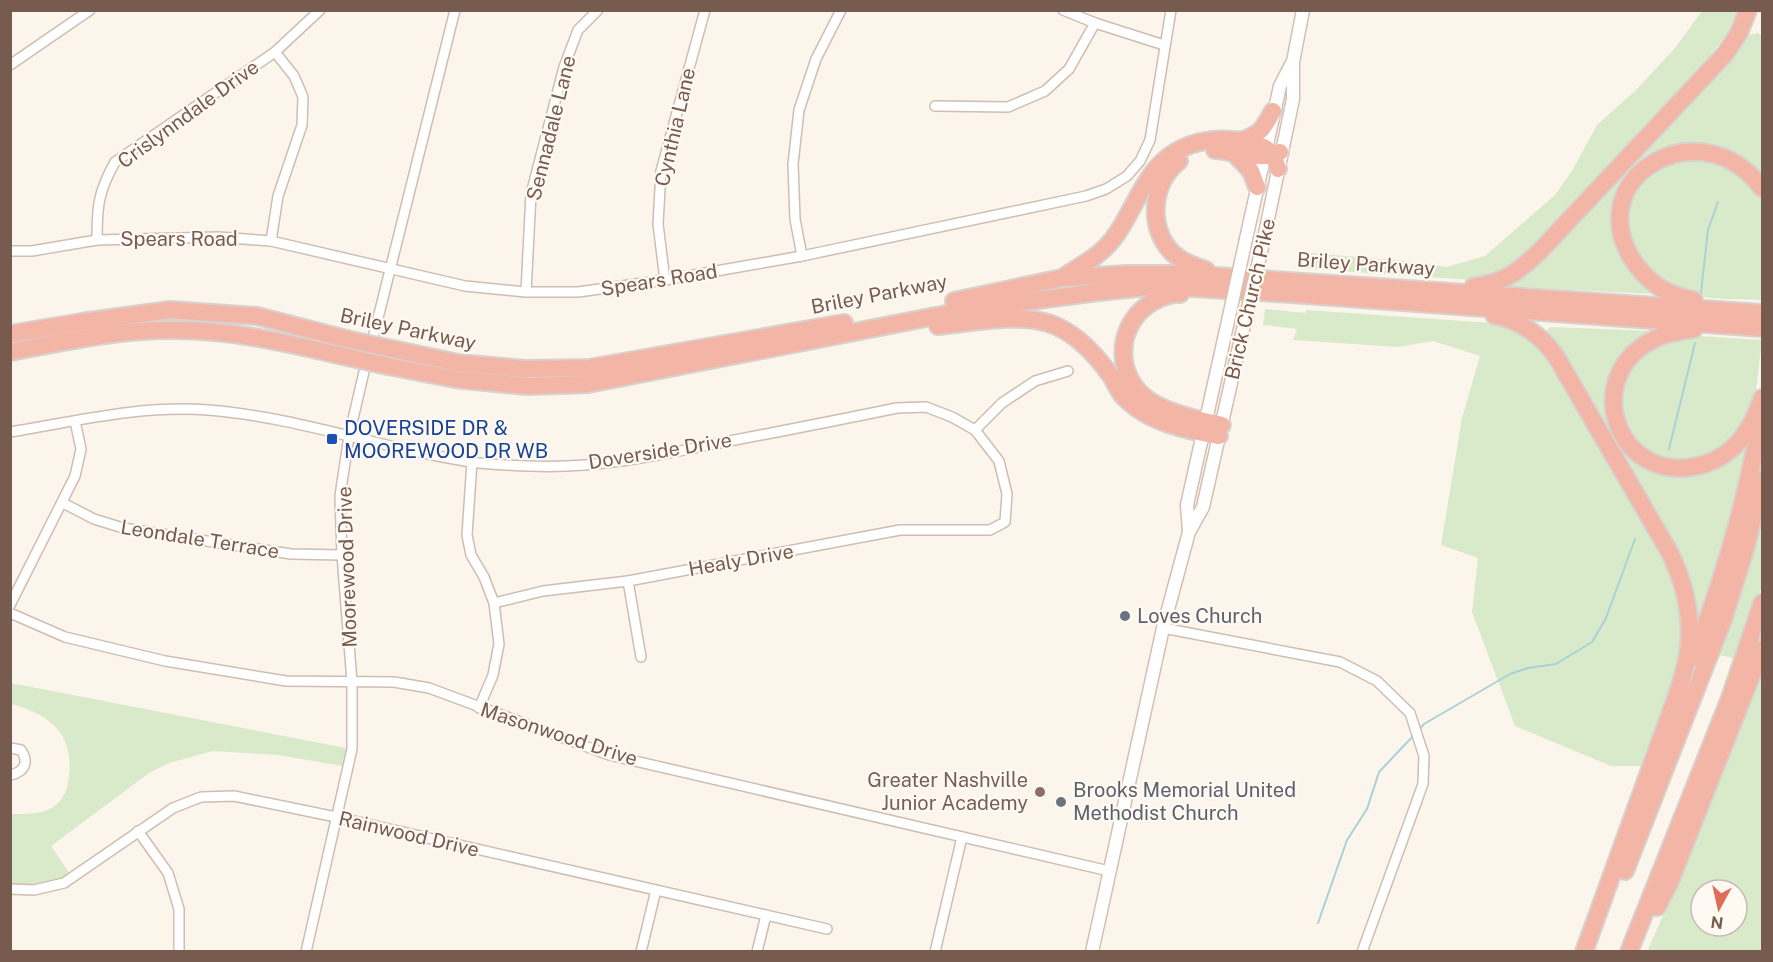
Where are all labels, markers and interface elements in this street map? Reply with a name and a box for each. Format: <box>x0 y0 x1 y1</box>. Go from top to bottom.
street label: Sennadale Lane <box>521 53 581 203</box>
street label: Crislynndale Drive <box>113 55 263 173</box>
street label: Cynthia Lane <box>650 65 700 189</box>
street label: Brick Church Pike <box>1220 216 1280 382</box>
street label: Spears Road <box>120 227 238 251</box>
street label: Briley Parkway <box>1296 247 1436 281</box>
street label: Spears Road <box>599 259 719 301</box>
street label: Briley Parkway <box>809 269 949 319</box>
street label: Briley Parkway <box>338 303 478 355</box>
place label: DOVERSIDE DR & MOOREWOOD DR WB <box>344 416 548 463</box>
street label: Doverside Drive <box>587 428 733 474</box>
marker: DOVERSIDE DR & MOOREWOOD DR WB <box>325 432 339 446</box>
street label: Moorewood Drive <box>332 486 362 648</box>
street label: Leondale Terrace <box>119 515 281 563</box>
street label: Healy Drive <box>686 539 796 581</box>
place label: Loves Church <box>1137 604 1262 628</box>
marker: Loves Church <box>1118 609 1132 623</box>
street label: Masonwood Drive <box>477 697 641 771</box>
place label: Greater Nashville Junior Academy <box>867 768 1028 815</box>
place label: Brooks Memorial United Methodist Church <box>1073 778 1296 825</box>
marker: Greater Nashville Junior Academy <box>1033 785 1047 799</box>
marker: Brooks Memorial United Methodist Church <box>1054 795 1068 809</box>
street label: Rainwood Drive <box>336 806 482 862</box>
north arrow <box>1689 878 1749 938</box>
text: N <box>1709 912 1725 933</box>

